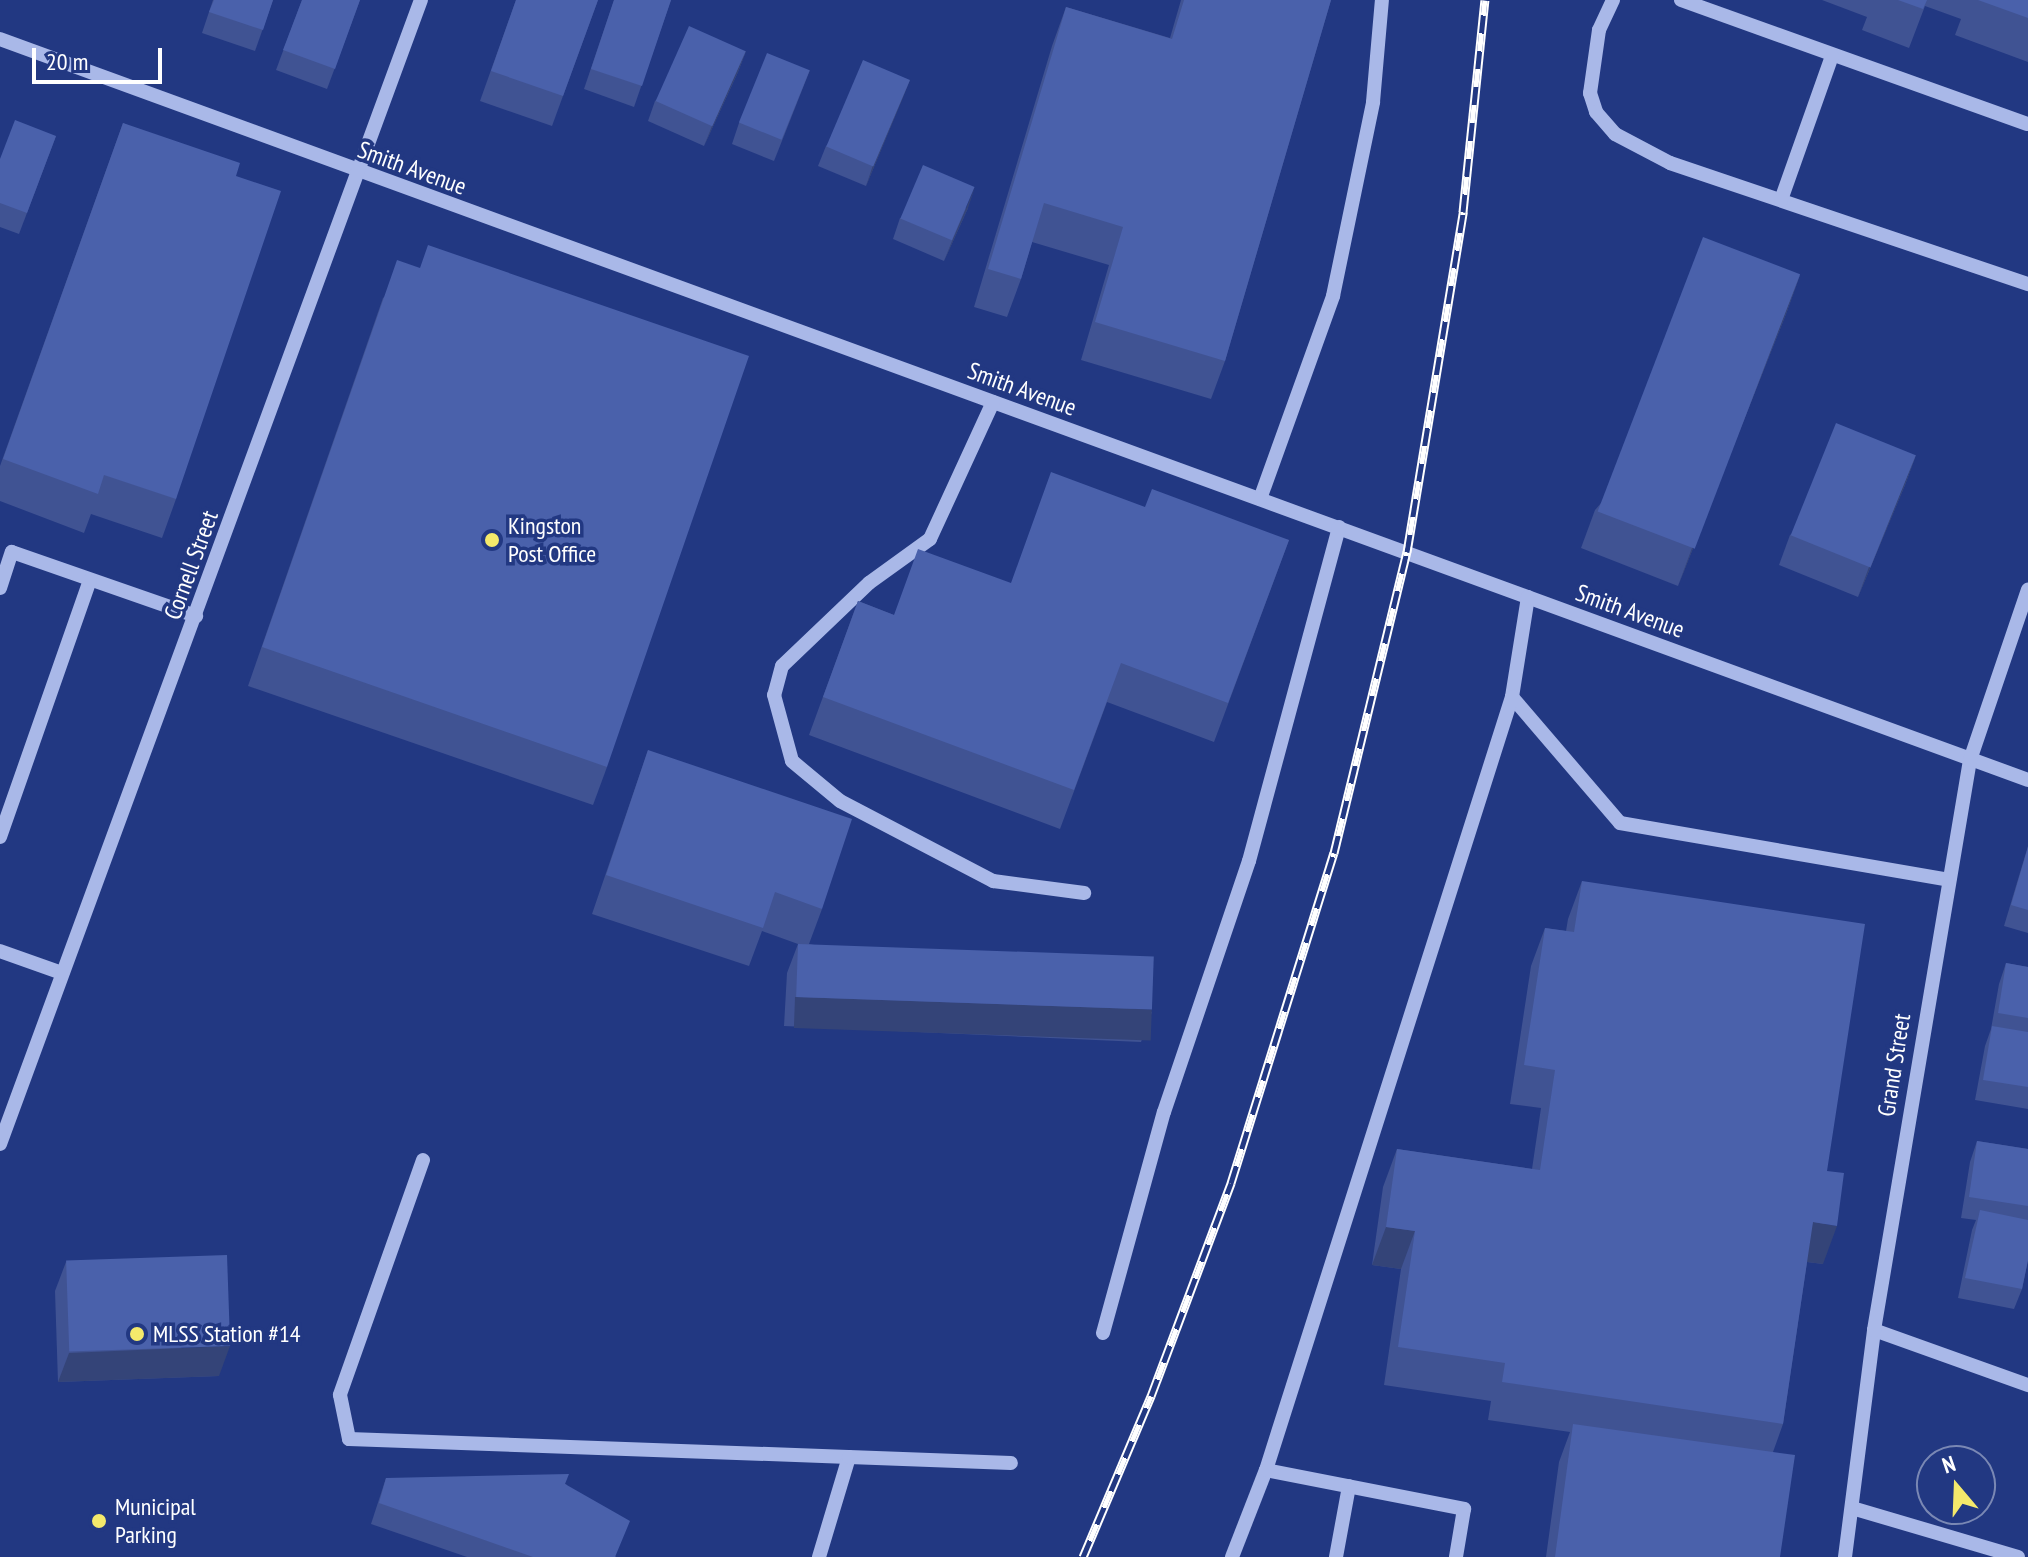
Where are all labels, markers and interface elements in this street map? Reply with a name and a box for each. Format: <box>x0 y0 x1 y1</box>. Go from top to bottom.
scale bar <box>36 32 166 82</box>
text: 20 m <box>46 46 88 77</box>
street label: Smith Avenue <box>353 135 471 201</box>
street label: Smith Avenue <box>963 356 1081 422</box>
street label: Cornell Street <box>158 507 224 623</box>
place label: Kingston Post Office <box>508 512 596 568</box>
marker: Kingston Post Office <box>483 531 501 549</box>
street label: Smith Avenue <box>1571 578 1689 644</box>
street label: Grand Street <box>1872 1012 1916 1118</box>
place label: MLSS Station #14 <box>153 1320 301 1348</box>
marker: MLSS Station #14 <box>128 1325 146 1343</box>
north arrow <box>1916 1445 1996 1525</box>
text: N <box>1939 1449 1959 1479</box>
place label: Municipal Parking <box>115 1493 196 1549</box>
marker: Municipal Parking <box>90 1512 108 1530</box>

